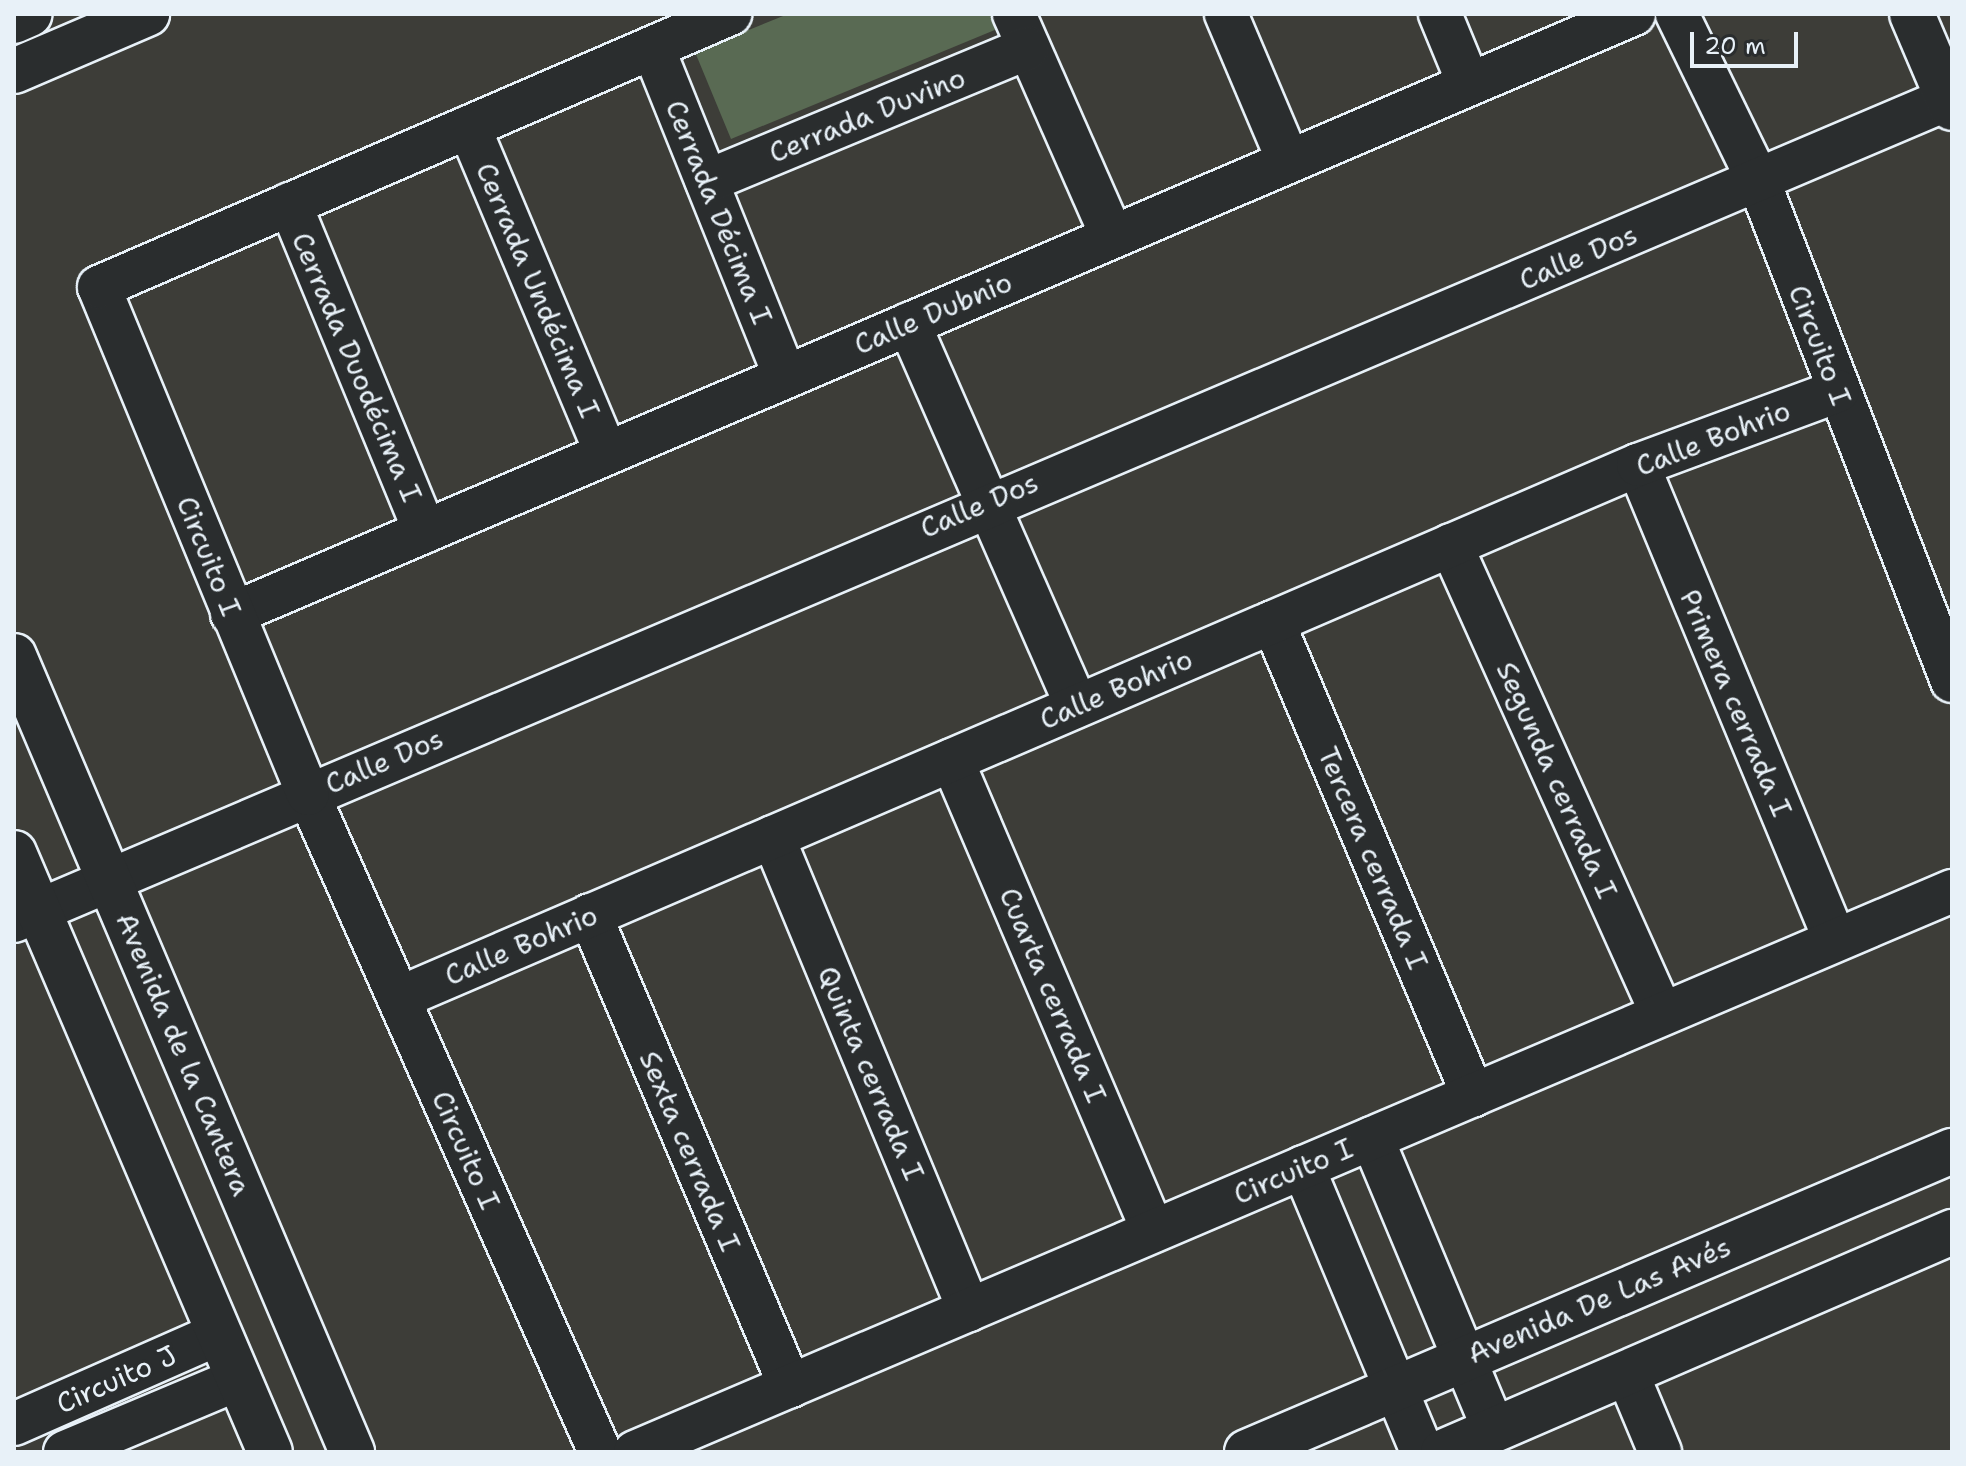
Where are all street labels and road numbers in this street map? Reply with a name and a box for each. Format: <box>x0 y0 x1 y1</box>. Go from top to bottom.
street label: Cerrada Duvino <box>764 60 970 170</box>
street label: Cerrada Décima I <box>659 95 779 329</box>
street label: Cerrada Undécima I <box>469 158 607 422</box>
street label: Calle Dos <box>1514 217 1642 297</box>
street label: Cerrada Duodécima I <box>285 227 429 507</box>
street label: Calle Dubnio <box>849 265 1017 361</box>
street label: Circuito I <box>1782 280 1858 410</box>
street label: Calle Bohrio <box>1631 393 1795 483</box>
street label: Calle Dos <box>915 465 1043 545</box>
street label: Circuito I <box>170 491 248 621</box>
street label: Primera cerrada I <box>1673 584 1799 822</box>
street label: Calle Bohrio <box>1035 642 1197 736</box>
street label: Segunda cerrada I <box>1490 656 1624 904</box>
street label: Calle Dos <box>320 721 448 801</box>
street label: Tercera cerrada I <box>1311 742 1435 974</box>
street label: Cuarta cerrada I <box>993 882 1113 1108</box>
street label: Calle Bohrio <box>440 898 602 992</box>
street label: Avenida de la Cantera <box>109 908 259 1200</box>
street label: Quinta cerrada I <box>811 961 931 1185</box>
street label: Sexta cerrada I <box>633 1046 747 1256</box>
street label: Circuito I <box>425 1086 507 1214</box>
street label: Circuito I <box>1228 1131 1358 1211</box>
street label: Avenida De Las Avés <box>1463 1229 1735 1371</box>
street label: Circuito J <box>51 1338 181 1420</box>

